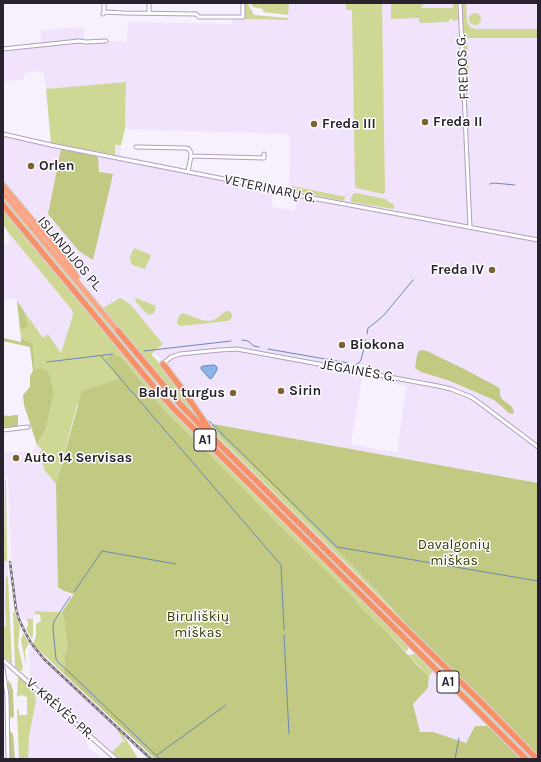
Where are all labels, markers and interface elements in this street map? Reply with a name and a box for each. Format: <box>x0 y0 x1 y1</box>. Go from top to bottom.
street label: FREDOS G. <box>453 34 473 100</box>
place label: Freda II <box>433 114 482 130</box>
place label: Freda III <box>322 116 376 132</box>
marker: Freda II <box>420 117 430 127</box>
marker: Freda III <box>309 119 319 129</box>
place label: Orlen <box>39 158 74 174</box>
marker: Orlen <box>26 161 36 171</box>
street label: VETERINARŲ G. <box>223 171 317 207</box>
street label: ISLANDIJOS PL. <box>34 213 106 295</box>
place label: Freda IV <box>430 262 484 278</box>
marker: Freda IV <box>487 265 497 275</box>
place label: Biokona <box>350 337 405 353</box>
marker: Biokona <box>337 340 347 350</box>
street label: JĖGAINĖS G. <box>319 356 397 386</box>
place label: Sirin <box>289 383 321 399</box>
place label: Baldų turgus <box>139 385 225 401</box>
marker: Sirin <box>276 386 286 396</box>
marker: Baldų turgus <box>228 388 238 398</box>
road number: A1 <box>194 429 216 451</box>
place label: Auto 14 Servisas <box>24 450 132 466</box>
marker: Auto 14 Servisas <box>11 453 21 463</box>
park label: Davalgonių miškas <box>418 537 490 570</box>
park label: Biruliškių miškas <box>167 609 229 642</box>
road number: A1 <box>437 671 459 693</box>
street label: V. KRĖVĖS PR. <box>22 675 98 743</box>

